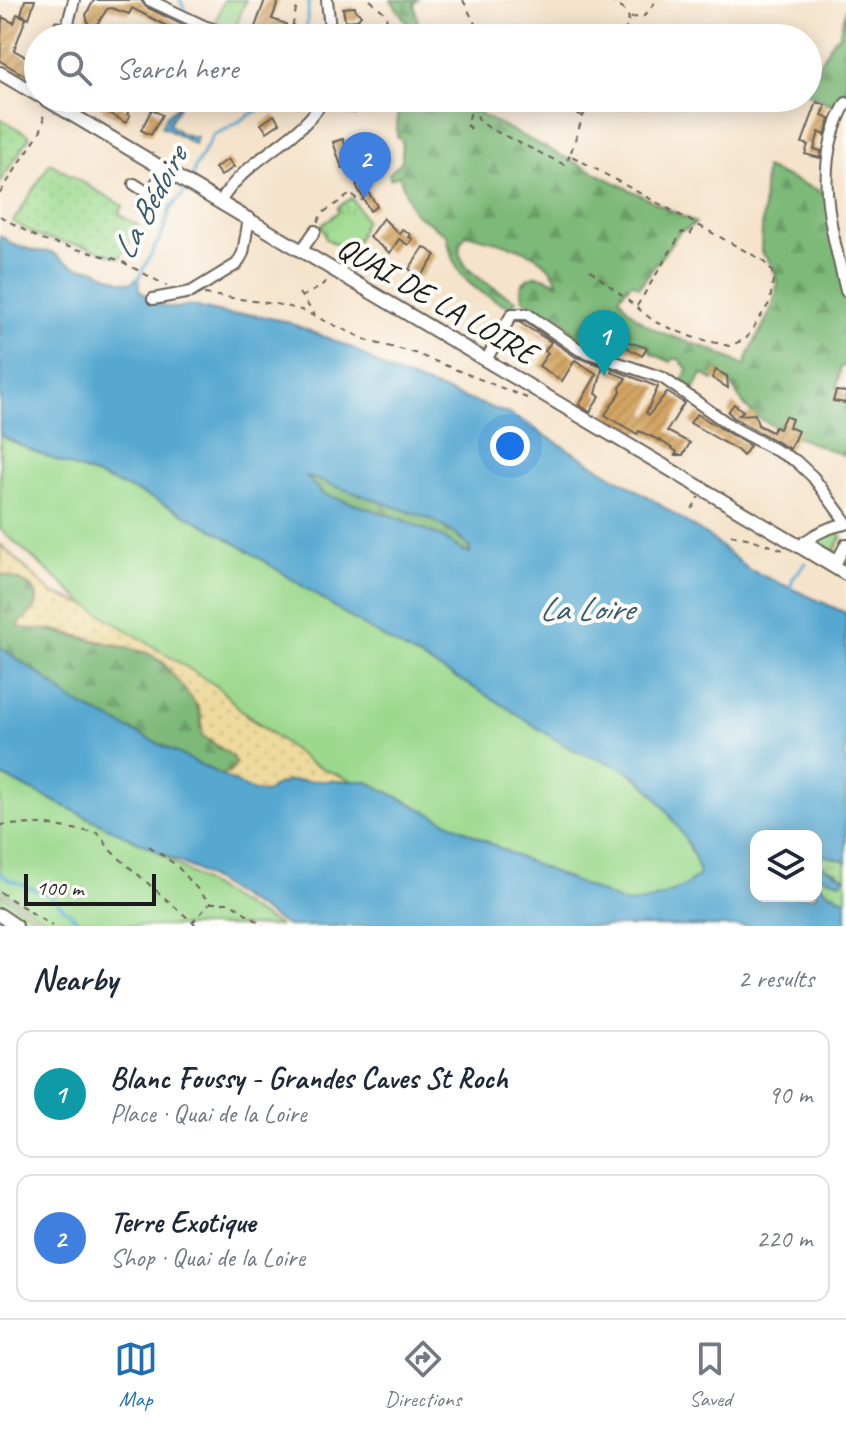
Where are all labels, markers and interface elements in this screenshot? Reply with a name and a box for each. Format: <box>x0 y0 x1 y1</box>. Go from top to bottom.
search box <box>24 24 822 112</box>
icon: search <box>52 46 96 90</box>
text: Search here <box>116 49 238 87</box>
pin: 2 <box>339 132 391 198</box>
water label: La Bédoire <box>102 135 199 267</box>
street label: QUAI DE LA LOIRE <box>330 226 548 376</box>
pin: 1 <box>578 310 630 376</box>
your location <box>490 426 530 466</box>
water label: La Loire <box>539 587 638 630</box>
map controls <box>750 830 822 902</box>
button: layers <box>750 830 822 902</box>
scale bar <box>24 870 156 906</box>
text: 100 m <box>36 874 83 902</box>
text: Nearby <box>32 957 118 1000</box>
text: 2 results <box>738 962 814 995</box>
text: Blanc Foussy - Grandes Caves St Roch <box>110 1059 508 1097</box>
text: 1 <box>54 1078 66 1111</box>
text: 90 m <box>768 1078 812 1111</box>
text: Place · Quai de la Loire <box>110 1097 306 1130</box>
text: Terre Exotique <box>110 1203 256 1241</box>
text: 2 <box>54 1222 66 1255</box>
text: 220 m <box>756 1222 812 1255</box>
text: Shop · Quai de la Loire <box>110 1241 305 1274</box>
tab: Map <box>114 1337 158 1413</box>
tab: Directions <box>385 1337 461 1413</box>
tab: Saved <box>688 1337 732 1413</box>

